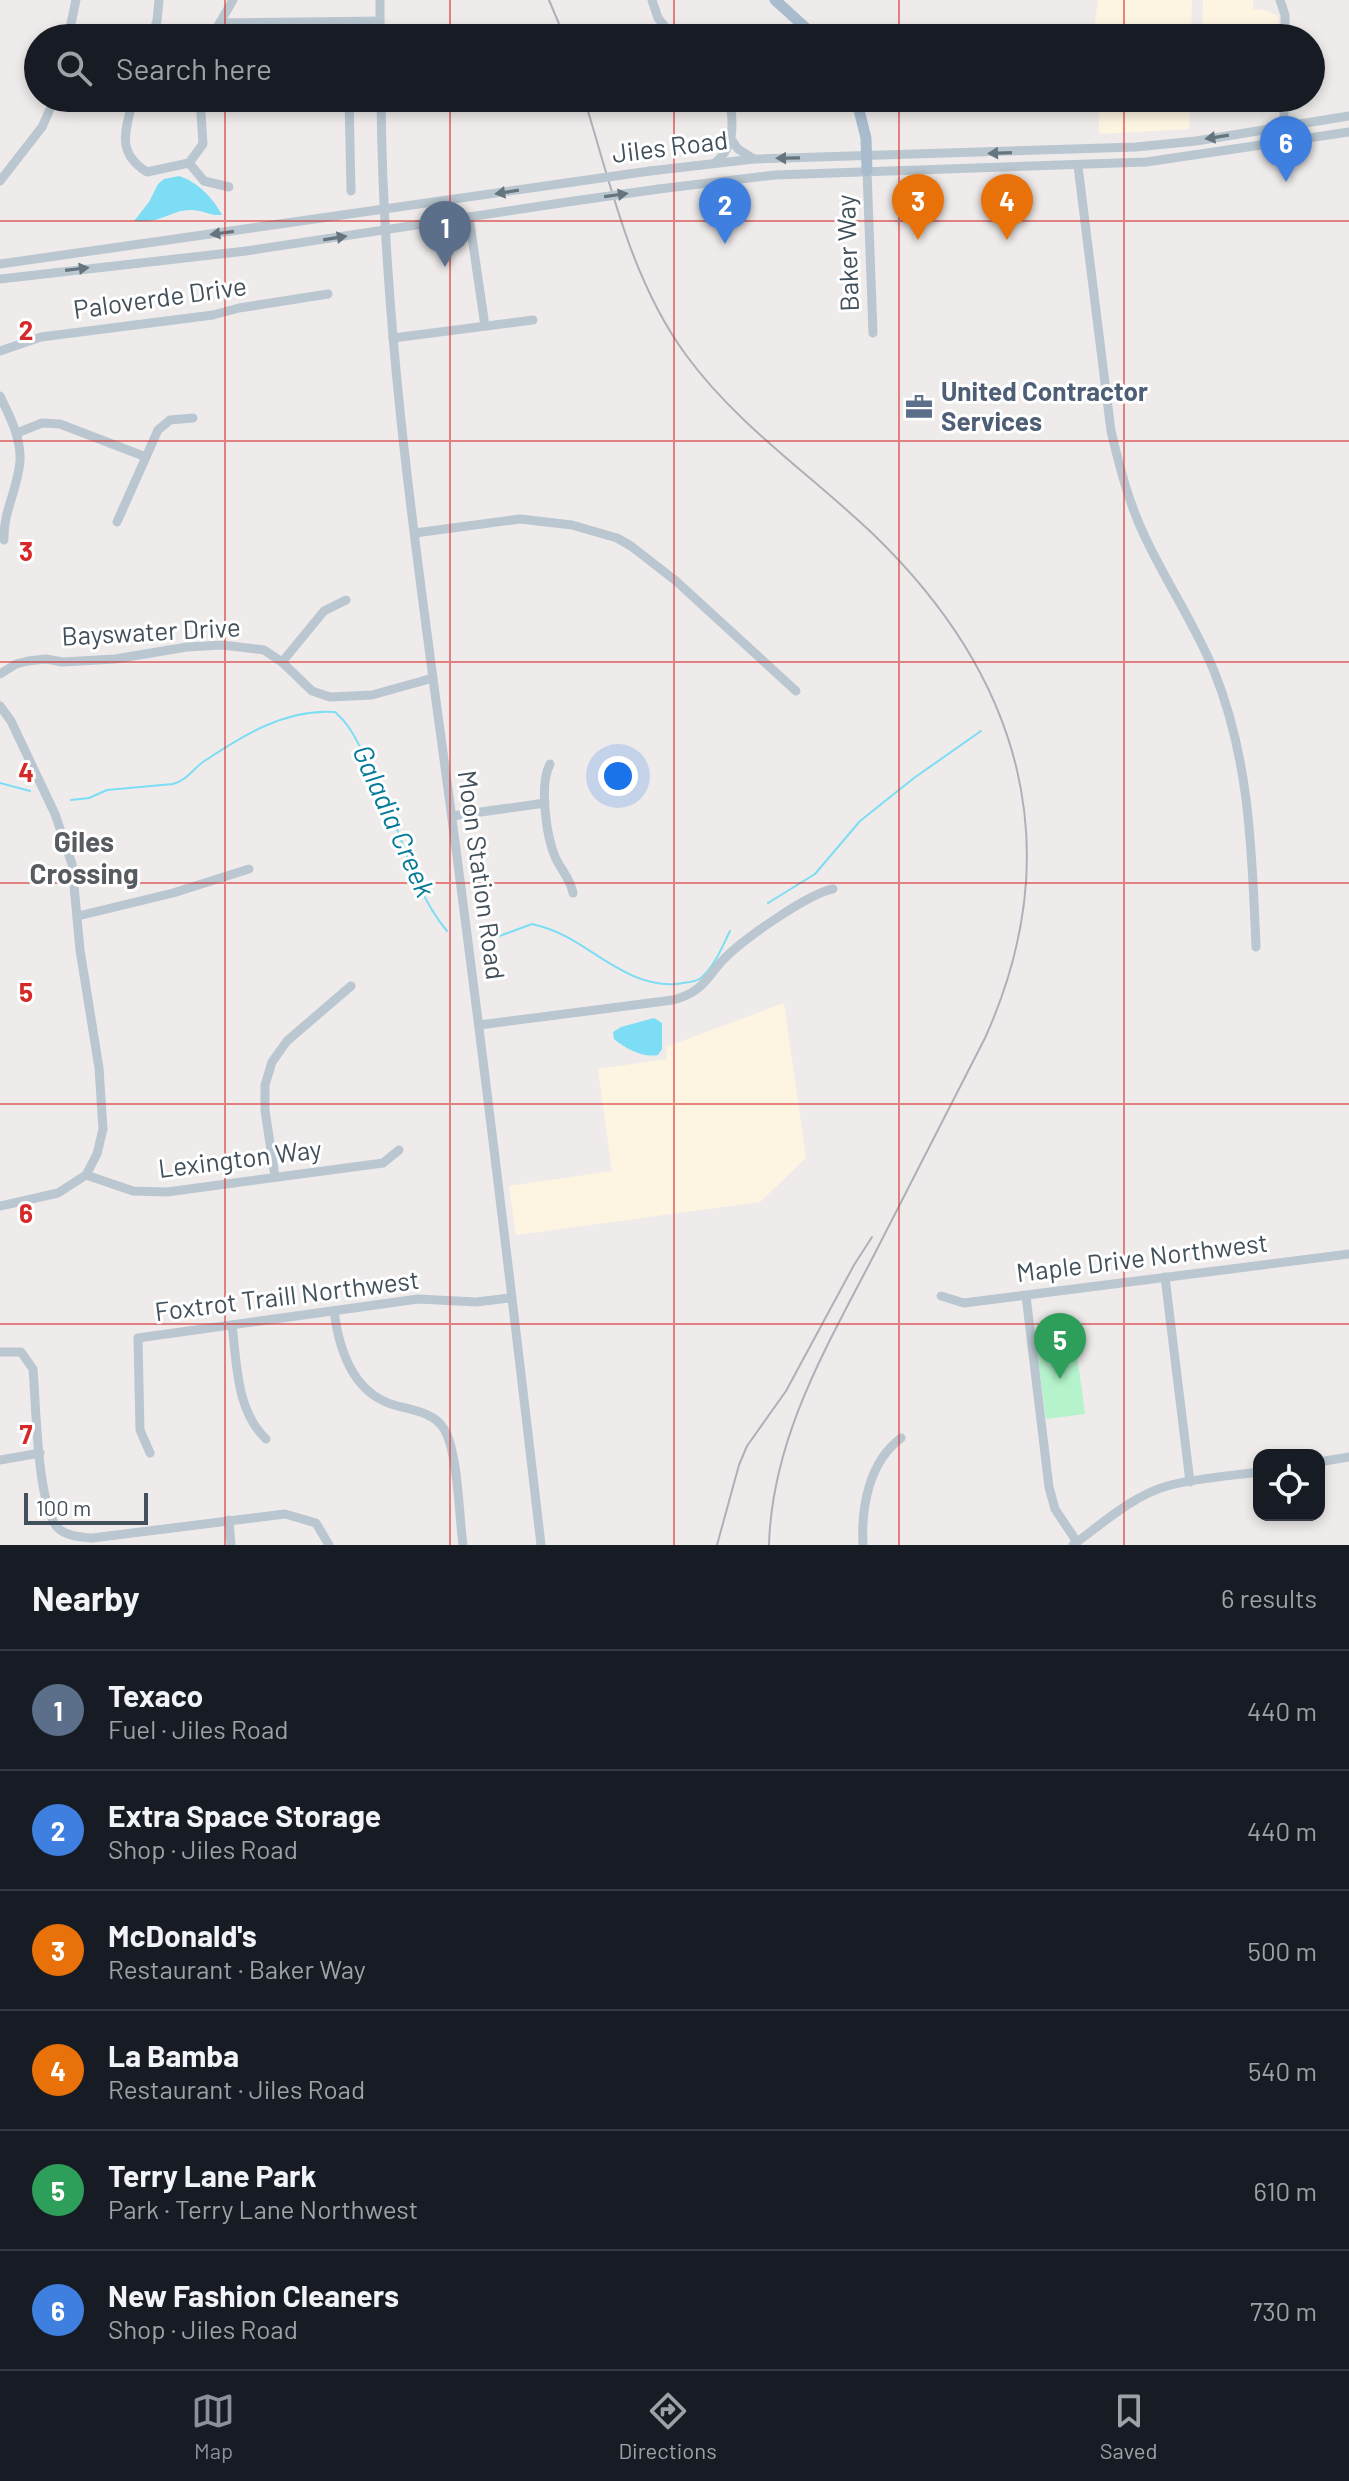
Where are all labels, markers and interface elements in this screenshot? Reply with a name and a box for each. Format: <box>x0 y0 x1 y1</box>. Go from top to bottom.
search box <box>24 24 1325 112</box>
icon: search <box>52 46 96 90</box>
text: Search here <box>116 50 272 86</box>
pin: 6 <box>1260 116 1312 182</box>
street label: Jiles Road <box>610 123 729 168</box>
one-way arrow <box>1204 131 1229 144</box>
one-way arrow <box>987 146 1012 159</box>
one-way arrow <box>775 152 800 165</box>
pin: 3 <box>892 174 944 240</box>
pin: 4 <box>981 174 1033 240</box>
pin: 2 <box>699 178 751 244</box>
one-way arrow <box>494 186 519 199</box>
one-way arrow <box>604 188 629 201</box>
street label: Baker Way <box>829 194 864 312</box>
pin: 1 <box>419 201 471 267</box>
one-way arrow <box>209 227 234 240</box>
one-way arrow <box>323 231 348 243</box>
one-way arrow <box>65 263 90 276</box>
street label: Paloverde Drive <box>71 269 248 324</box>
text: 2 <box>19 314 33 345</box>
place label: United Contractor Services <box>941 375 1148 436</box>
office icon: United Contractor Services <box>904 392 934 422</box>
text: 3 <box>19 535 33 566</box>
street label: Bayswater Drive <box>61 610 241 651</box>
water label: Galadia Creek <box>346 739 444 902</box>
text: 4 <box>18 756 34 787</box>
your location <box>598 756 638 796</box>
street label: Moon Station Road <box>452 768 513 981</box>
district label: Giles Crossing <box>30 824 138 890</box>
text: 5 <box>19 976 33 1007</box>
street label: Lexington Way <box>156 1132 323 1183</box>
text: 6 <box>19 1197 33 1228</box>
street label: Maple Drive Northwest <box>1014 1226 1269 1287</box>
street label: Foxtrot Traill Northwest <box>153 1263 421 1326</box>
pin: 5 <box>1034 1313 1086 1379</box>
text: 7 <box>20 1418 33 1449</box>
map controls <box>1253 1449 1325 1521</box>
button: locate <box>1253 1449 1325 1521</box>
scale bar <box>24 1489 148 1525</box>
text: 100 m <box>36 1494 91 1520</box>
text: Nearby <box>32 1577 140 1618</box>
text: 6 results <box>1221 1582 1317 1613</box>
text: Texaco <box>108 1677 203 1713</box>
text: 1 <box>53 1695 63 1726</box>
text: 440 m <box>1247 1695 1317 1726</box>
text: Fuel · Jiles Road <box>108 1713 288 1744</box>
text: Extra Space Storage <box>108 1797 381 1833</box>
text: 2 <box>51 1815 65 1846</box>
text: 440 m <box>1247 1815 1317 1846</box>
text: Shop · Jiles Road <box>108 1833 298 1864</box>
text: McDonald's <box>108 1917 257 1953</box>
text: 3 <box>51 1935 65 1966</box>
text: 500 m <box>1248 1935 1317 1966</box>
text: Restaurant · Baker Way <box>108 1953 366 1984</box>
text: La Bamba <box>108 2037 239 2073</box>
text: 4 <box>50 2055 66 2086</box>
text: 540 m <box>1248 2055 1317 2086</box>
text: Restaurant · Jiles Road <box>108 2073 365 2104</box>
text: Terry Lane Park <box>108 2157 317 2193</box>
text: 5 <box>51 2175 65 2206</box>
text: 610 m <box>1254 2175 1317 2206</box>
text: Park · Terry Lane Northwest <box>108 2193 418 2224</box>
text: New Fashion Cleaners <box>108 2277 399 2313</box>
text: 6 <box>51 2295 65 2326</box>
text: 730 m <box>1250 2295 1317 2326</box>
text: Shop · Jiles Road <box>108 2313 298 2344</box>
tab: Map <box>191 2389 235 2463</box>
tab: Directions <box>618 2389 717 2463</box>
tab: Saved <box>1100 2389 1157 2463</box>

